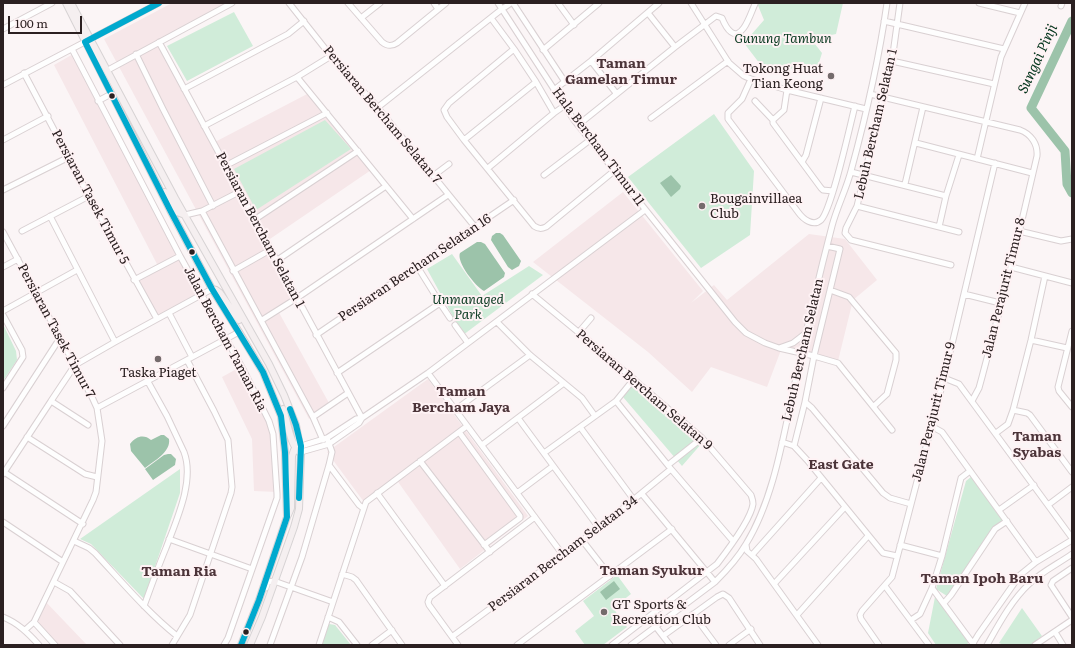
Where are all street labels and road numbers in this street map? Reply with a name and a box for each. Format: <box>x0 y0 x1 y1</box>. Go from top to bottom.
street label: Persiaran Bercham Selatan 7 <box>320 43 444 187</box>
street label: Lebuh Bercham Selatan 1 <box>851 47 901 201</box>
street label: Hala Bercham Timur 11 <box>548 85 648 209</box>
street label: Persiaran Tasek Timur 5 <box>48 127 132 267</box>
street label: Persiaran Bercham Selatan 1 <box>212 150 308 310</box>
street label: Persiaran Bercham Selatan 16 <box>336 211 494 325</box>
street label: Jalan Perajurit Timur 8 <box>979 216 1029 360</box>
street label: Persiaran Tasek Timur 7 <box>14 261 98 401</box>
street label: Jalan Bercham Taman Ria <box>180 264 270 414</box>
street label: Lebuh Bercham Selatan <box>779 277 827 423</box>
street label: Persiaran Bercham Selatan 9 <box>573 327 715 453</box>
street label: Jalan Perajurit Timur 9 <box>909 340 959 484</box>
street label: Persiaran Bercham Selatan 34 <box>485 493 641 615</box>

